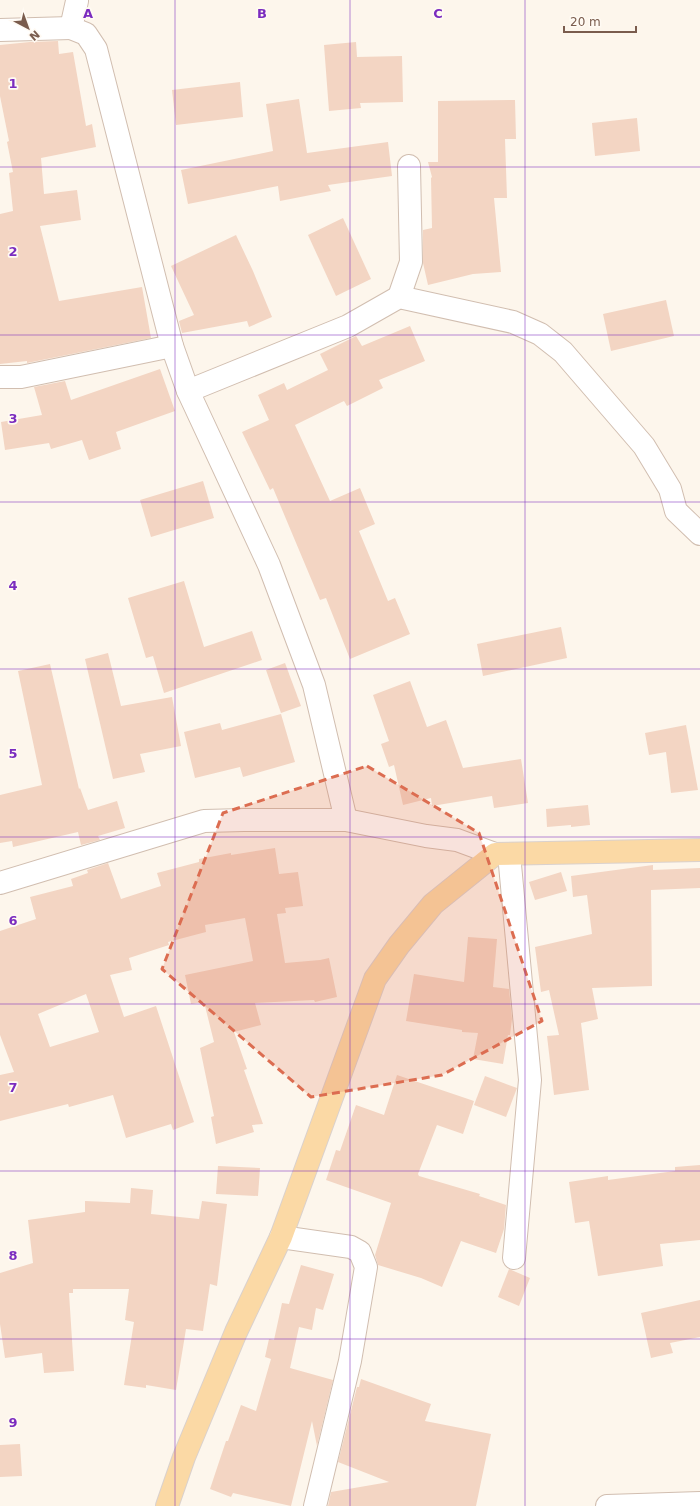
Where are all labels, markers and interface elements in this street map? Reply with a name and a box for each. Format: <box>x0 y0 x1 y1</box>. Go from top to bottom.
text: A <box>83 6 93 21</box>
text: B <box>257 6 267 21</box>
text: C <box>433 6 443 21</box>
north arrow <box>8 8 48 48</box>
scale bar <box>564 8 636 34</box>
text: 20 m <box>570 15 601 29</box>
text: N <box>26 27 42 43</box>
text: 1 <box>8 76 18 91</box>
text: 2 <box>8 244 18 259</box>
text: 3 <box>8 411 18 426</box>
text: 4 <box>8 578 18 593</box>
text: 5 <box>8 746 18 761</box>
text: 6 <box>8 913 18 928</box>
text: 7 <box>8 1080 18 1095</box>
text: 8 <box>8 1248 18 1263</box>
text: 9 <box>8 1415 18 1430</box>

